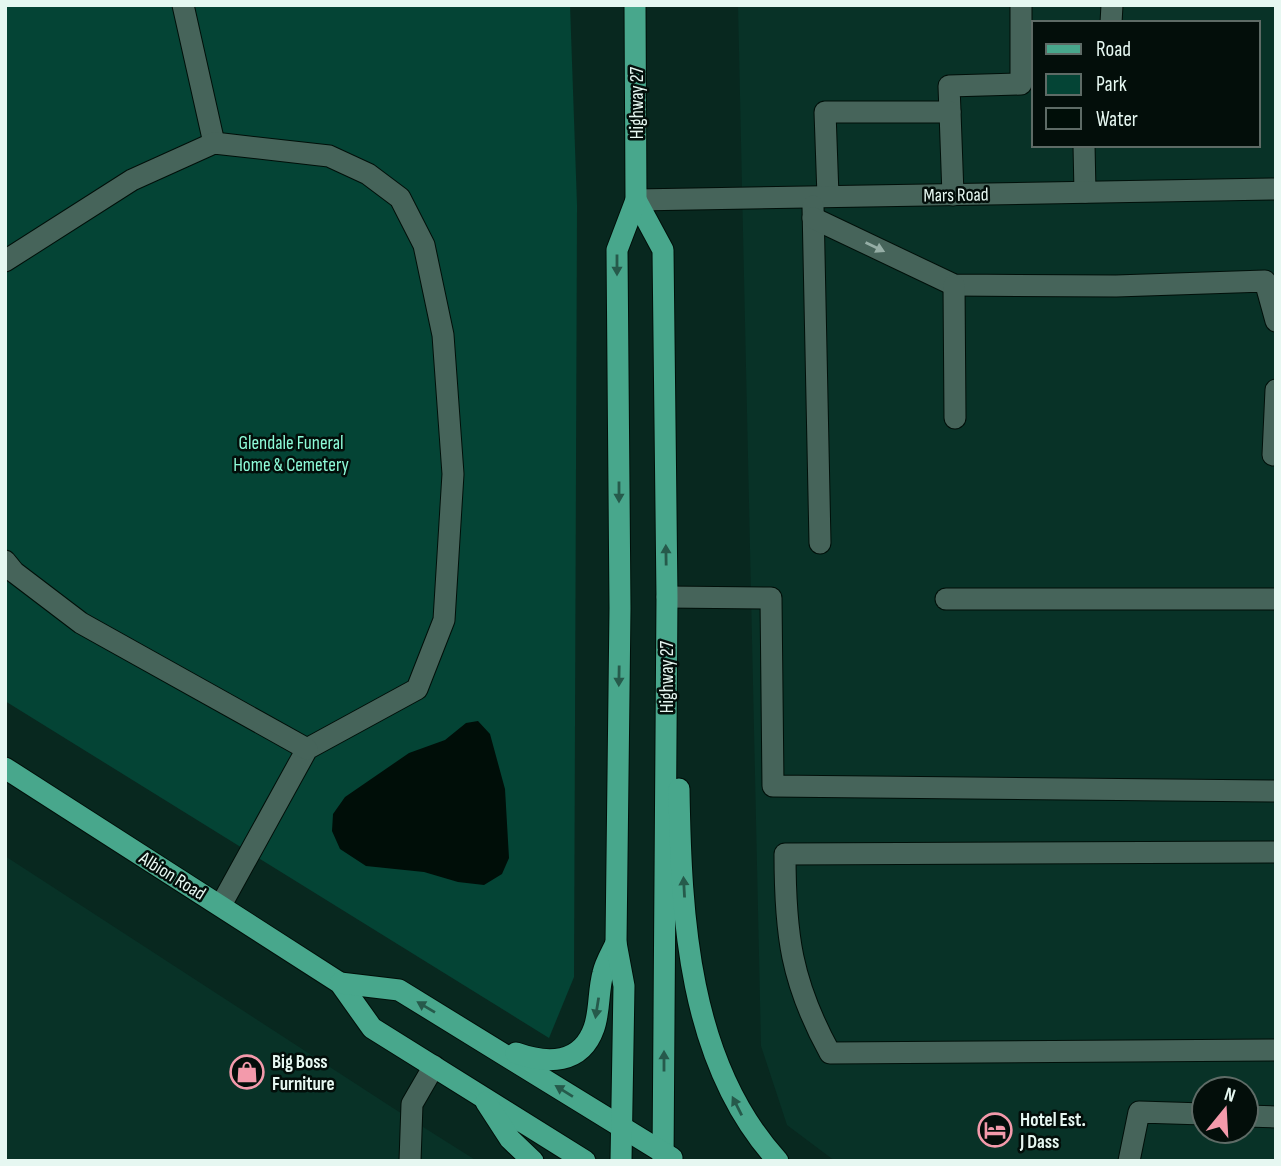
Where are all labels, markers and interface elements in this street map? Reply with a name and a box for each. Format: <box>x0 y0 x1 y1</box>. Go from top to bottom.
legend <box>1032 21 1260 147</box>
text: Road <box>1096 37 1131 62</box>
street label: Highway 27 <box>626 66 649 139</box>
text: Park <box>1096 72 1127 97</box>
text: Water <box>1096 107 1138 132</box>
street label: Mars Road <box>923 183 989 208</box>
one-way arrow <box>865 241 885 252</box>
one-way arrow <box>611 254 623 276</box>
park label: Glendale Funeral Home & Cemetery <box>233 432 350 477</box>
one-way arrow <box>613 481 625 503</box>
one-way arrow <box>661 544 672 566</box>
street label: Highway 27 <box>656 640 679 713</box>
one-way arrow <box>613 665 625 687</box>
street label: Albion Road <box>134 846 210 906</box>
one-way arrow <box>679 876 690 898</box>
one-way arrow <box>591 997 602 1019</box>
one-way arrow <box>416 1000 436 1013</box>
one-way arrow <box>658 1049 670 1071</box>
place label: Big Boss Furniture <box>272 1051 335 1096</box>
shop icon: Big Boss Furniture <box>228 1053 266 1091</box>
north arrow <box>1190 1075 1260 1145</box>
text: N <box>1221 1083 1238 1108</box>
one-way arrow <box>554 1085 573 1098</box>
one-way arrow <box>732 1096 743 1116</box>
place label: Hotel Est. J Dass <box>1019 1109 1086 1154</box>
hotel icon: Hotel Est. J Dass <box>976 1111 1014 1149</box>

